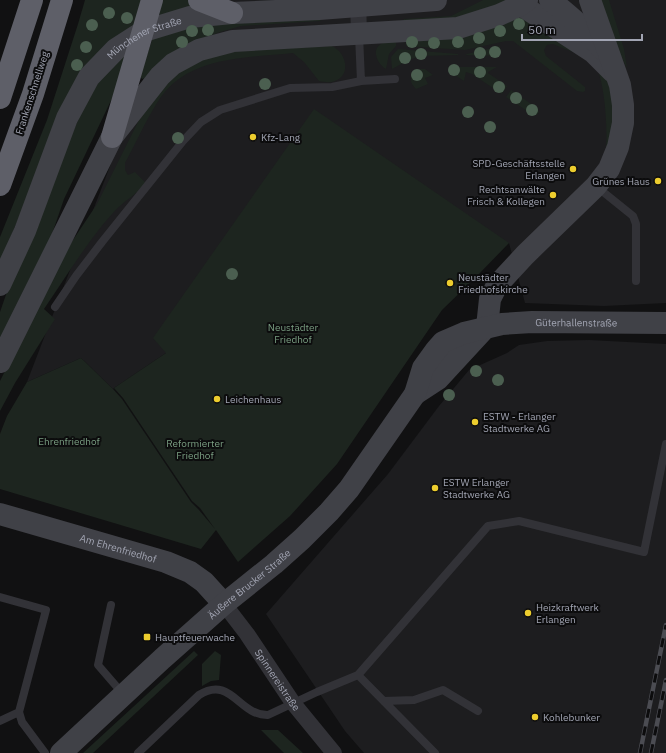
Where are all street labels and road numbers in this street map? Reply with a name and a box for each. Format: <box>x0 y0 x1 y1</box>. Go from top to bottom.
street label: Münchener Straße <box>104 13 184 61</box>
street label: Frankenschnellweg <box>12 49 52 136</box>
street label: Güterhallenstraße <box>535 316 618 329</box>
street label: Am Ehrenfriedhof <box>78 531 159 566</box>
street label: Äußere Brucker Straße <box>205 546 293 622</box>
street label: Spinnereistraße <box>252 646 304 714</box>

